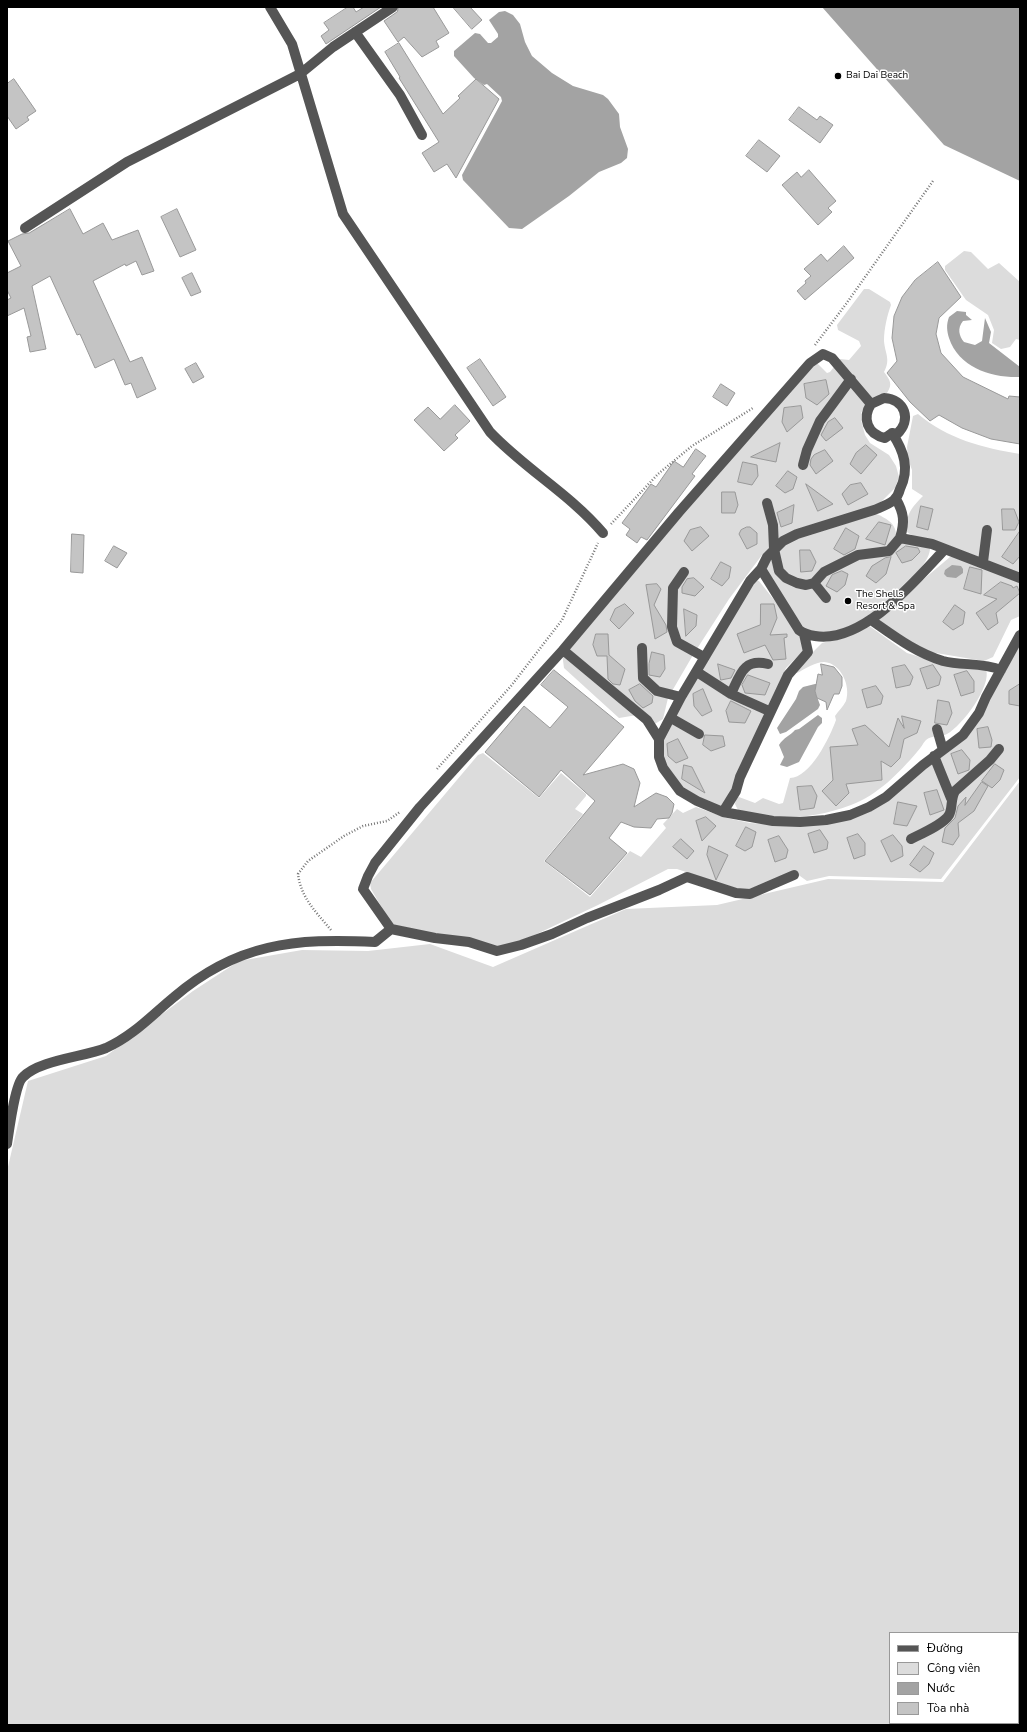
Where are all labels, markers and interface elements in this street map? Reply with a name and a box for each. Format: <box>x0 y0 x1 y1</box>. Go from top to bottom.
place label: Bai Dai Beach <box>846 70 908 82</box>
marker: Bai Dai Beach <box>833 71 843 81</box>
place label: The Shells Resort & Spa <box>856 589 915 612</box>
marker: The Shells Resort & Spa <box>843 596 853 606</box>
legend <box>889 1632 1019 1724</box>
text: Đường <box>927 1640 963 1656</box>
text: Công viên <box>927 1660 980 1676</box>
text: Nước <box>927 1680 955 1696</box>
text: Tòa nhà <box>927 1700 969 1716</box>

